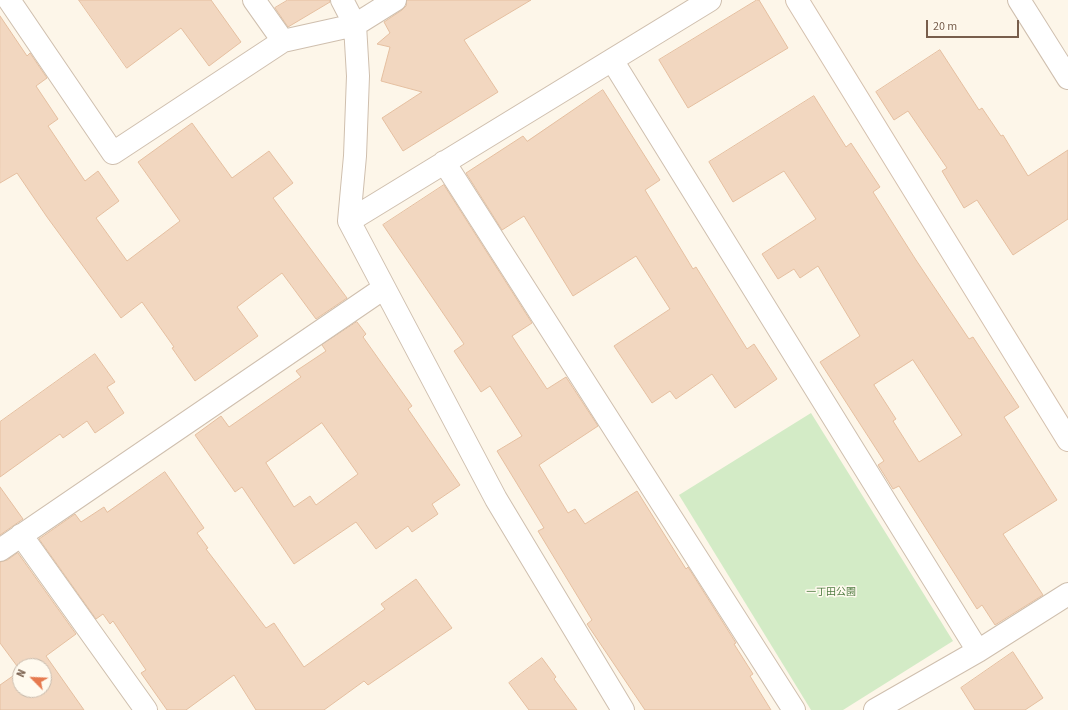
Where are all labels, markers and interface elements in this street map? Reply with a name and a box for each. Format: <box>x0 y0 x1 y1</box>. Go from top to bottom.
scale bar <box>928 12 1021 38</box>
text: 20 m <box>933 18 957 35</box>
park label: 一丁田公園 <box>806 587 856 599</box>
north arrow <box>12 658 52 698</box>
text: N <box>13 667 30 680</box>

